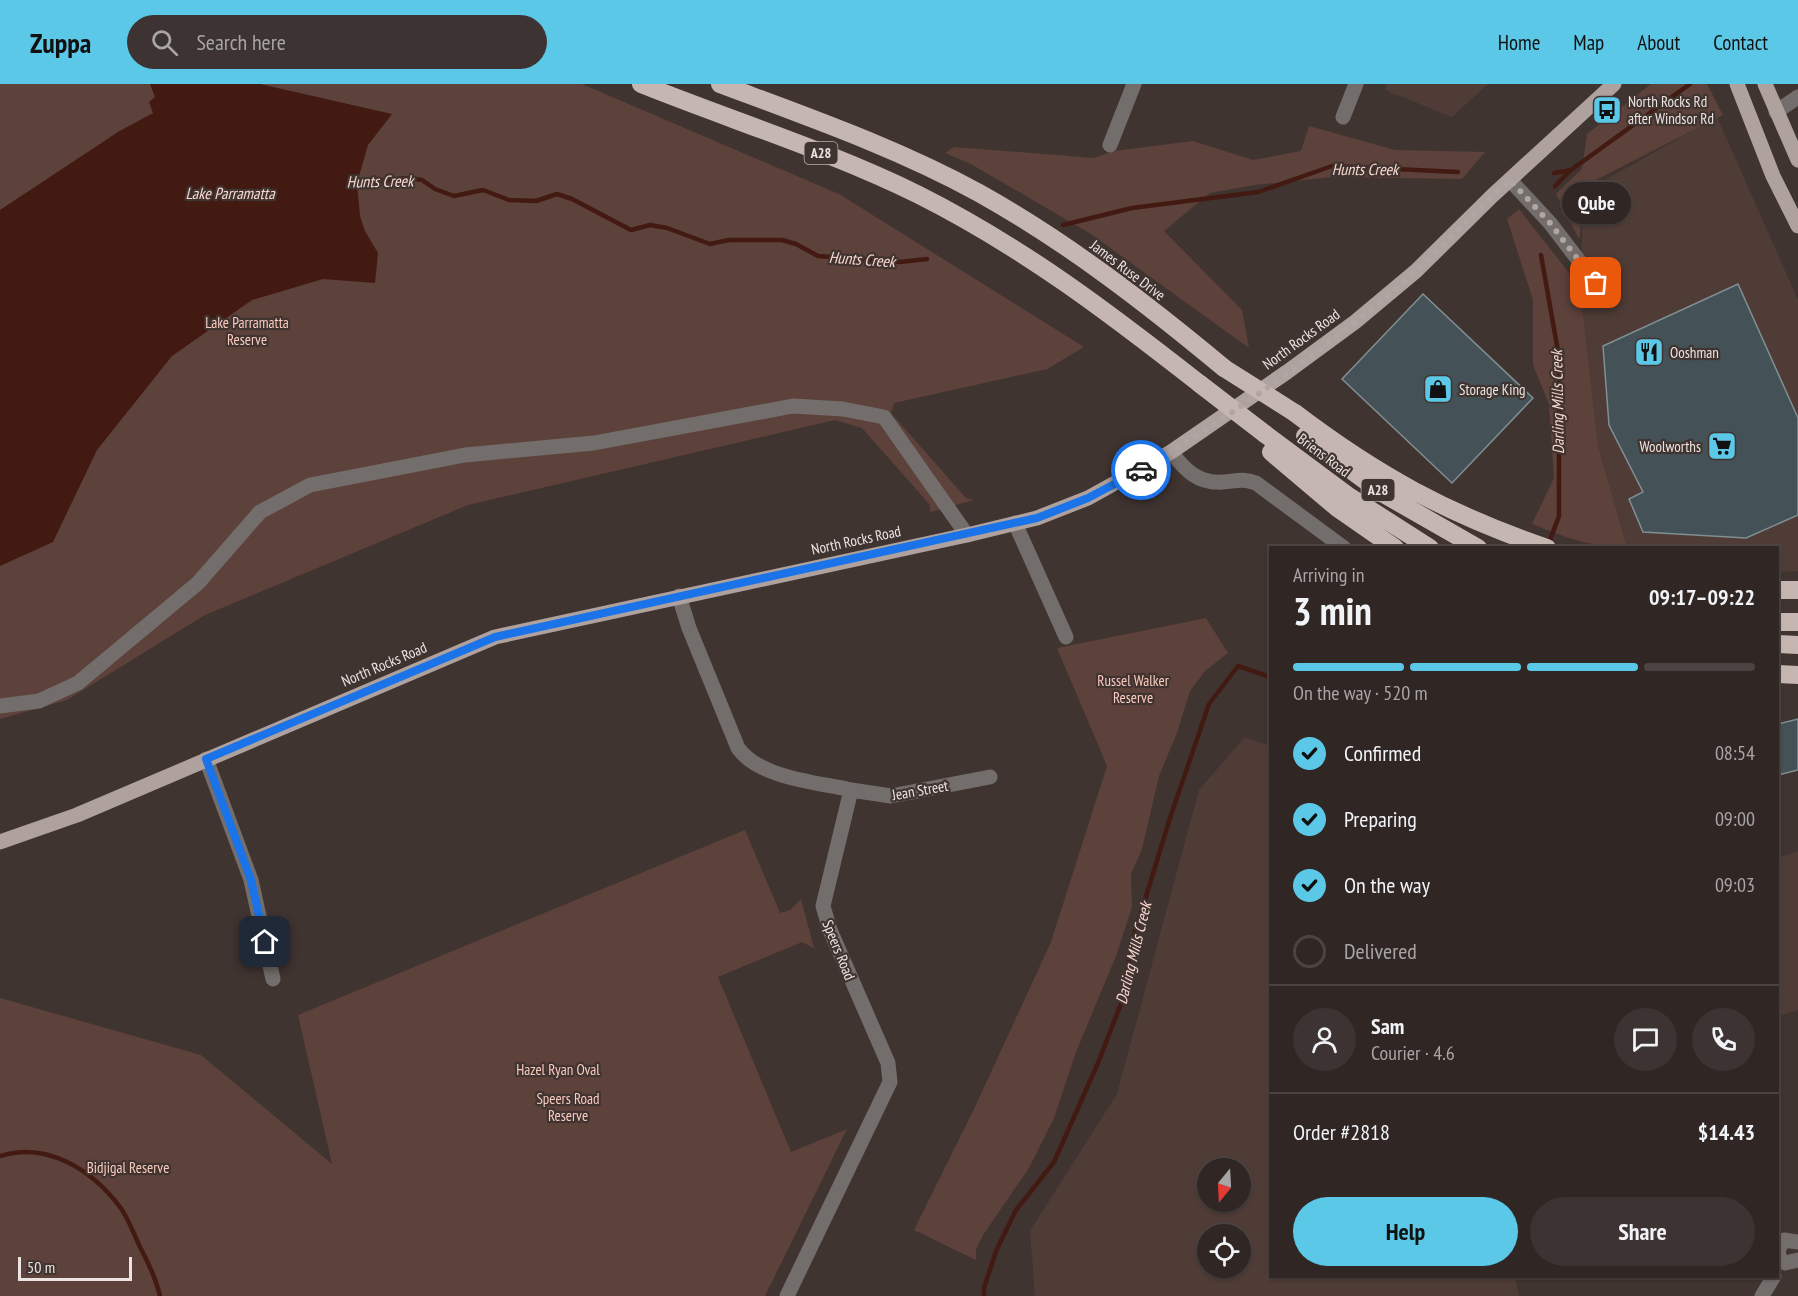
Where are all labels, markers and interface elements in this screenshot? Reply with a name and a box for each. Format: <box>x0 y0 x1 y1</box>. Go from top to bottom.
search box <box>127 15 547 69</box>
text: Zuppa <box>30 24 91 61</box>
icon: search <box>148 26 181 59</box>
text: Search here <box>196 28 286 56</box>
text: Home <box>1498 29 1540 56</box>
text: Map <box>1573 29 1604 56</box>
text: About <box>1637 29 1680 56</box>
text: Contact <box>1713 29 1768 56</box>
place label: North Rocks Rd after Windsor Rd <box>1628 92 1714 128</box>
bus stop icon: North Rocks Rd after Windsor Rd <box>1591 94 1623 126</box>
road number: A28 <box>804 142 838 164</box>
water label: Hunts Creek <box>1332 159 1400 179</box>
water label: Hunts Creek <box>347 170 415 192</box>
callout: Qube <box>1562 181 1630 223</box>
water label: Lake Parramatta <box>185 183 276 203</box>
text: Qube <box>1578 190 1615 216</box>
street label: James Ruse Drive <box>1086 235 1169 304</box>
water label: Hunts Creek <box>828 247 898 271</box>
pin <box>1570 257 1621 308</box>
icon: bag <box>1579 266 1612 299</box>
street label: North Rocks Road <box>1259 305 1343 373</box>
park label: Lake Parramatta Reserve <box>205 313 289 349</box>
restaurant icon: Ooshman <box>1633 336 1665 368</box>
place label: Ooshman <box>1670 343 1719 362</box>
water label: Darling Mills Creek <box>1546 348 1568 454</box>
shop icon: Storage King <box>1422 373 1454 405</box>
place label: Storage King <box>1459 380 1526 399</box>
street label: Briens Road <box>1294 429 1354 481</box>
supermarket icon: Woolworths <box>1706 430 1738 462</box>
place label: Woolworths <box>1640 437 1701 456</box>
courier <box>1111 440 1171 500</box>
icon: car <box>1125 454 1158 487</box>
road number: A28 <box>1362 479 1394 501</box>
street label: North Rocks Road <box>810 521 902 559</box>
text: Arriving in <box>1293 562 1365 588</box>
text: 09:17–09:22 <box>1649 583 1755 611</box>
text: 3 min <box>1293 585 1372 636</box>
street label: North Rocks Road <box>338 637 430 691</box>
park label: Russel Walker Reserve <box>1097 671 1170 707</box>
text: On the way · 520 m <box>1293 680 1428 706</box>
icon: check <box>1293 737 1326 770</box>
text: Confirmed <box>1344 739 1421 767</box>
text: 08:54 <box>1715 740 1755 766</box>
street label: Jean Street <box>889 776 950 804</box>
icon: check <box>1293 803 1326 836</box>
text: Preparing <box>1344 805 1417 833</box>
text: 09:00 <box>1715 806 1755 832</box>
icon: check <box>1293 869 1326 902</box>
text: On the way <box>1344 871 1430 899</box>
text: 09:03 <box>1715 872 1755 898</box>
water label: Darling Mills Creek <box>1111 898 1156 1006</box>
pin <box>239 916 290 967</box>
street label: Speers Road <box>818 917 860 983</box>
icon: home <box>248 925 281 958</box>
text: Delivered <box>1344 937 1417 965</box>
button: person <box>1293 1008 1356 1071</box>
button: chat <box>1614 1008 1677 1071</box>
button: phone <box>1692 1008 1755 1071</box>
text: Sam <box>1371 1012 1404 1040</box>
text: Courier · 4.6 <box>1371 1040 1455 1066</box>
park label: Hazel Ryan Oval <box>516 1060 600 1079</box>
park label: Speers Road Reserve <box>536 1089 600 1125</box>
text: Order #2818 <box>1293 1118 1390 1146</box>
text: $14.43 <box>1698 1118 1755 1146</box>
park label: Bidjigal Reserve <box>87 1158 169 1177</box>
north arrow <box>1197 1158 1251 1212</box>
map controls <box>1197 1158 1251 1278</box>
button: Help <box>1293 1197 1518 1266</box>
button: Share <box>1530 1197 1755 1266</box>
button: locate <box>1197 1224 1251 1278</box>
scale bar <box>18 1254 132 1282</box>
text: 50 m <box>27 1257 55 1277</box>

